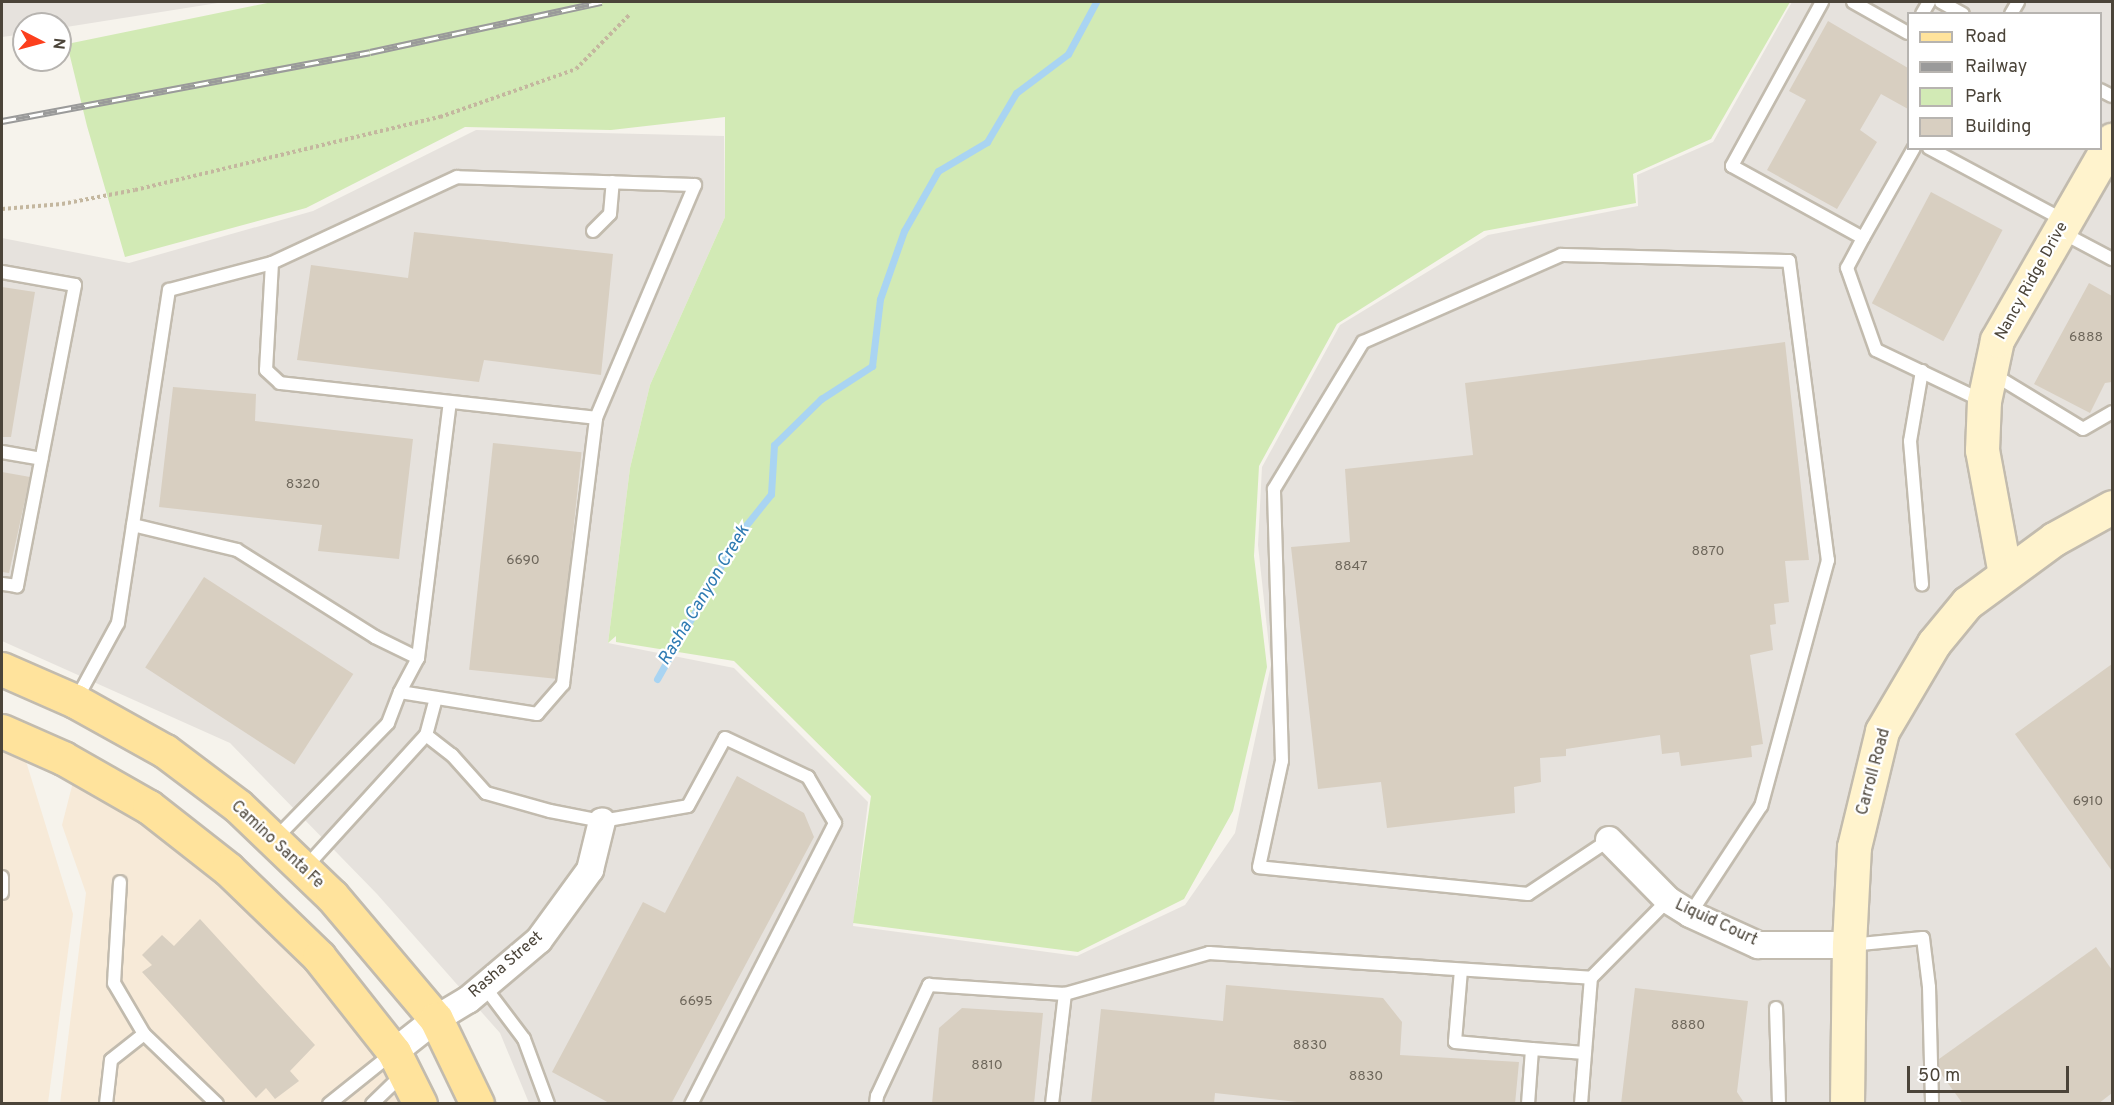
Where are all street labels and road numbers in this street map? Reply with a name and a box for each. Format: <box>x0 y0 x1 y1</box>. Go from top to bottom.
street label: Nancy Ridge Drive <box>1992 219 2072 343</box>
street label: Carroll Road <box>1853 727 1895 817</box>
street label: Camino Santa Fe <box>227 797 327 893</box>
street label: Liquid Court <box>1672 896 1760 950</box>
street label: Rasha Street <box>465 928 547 1002</box>

